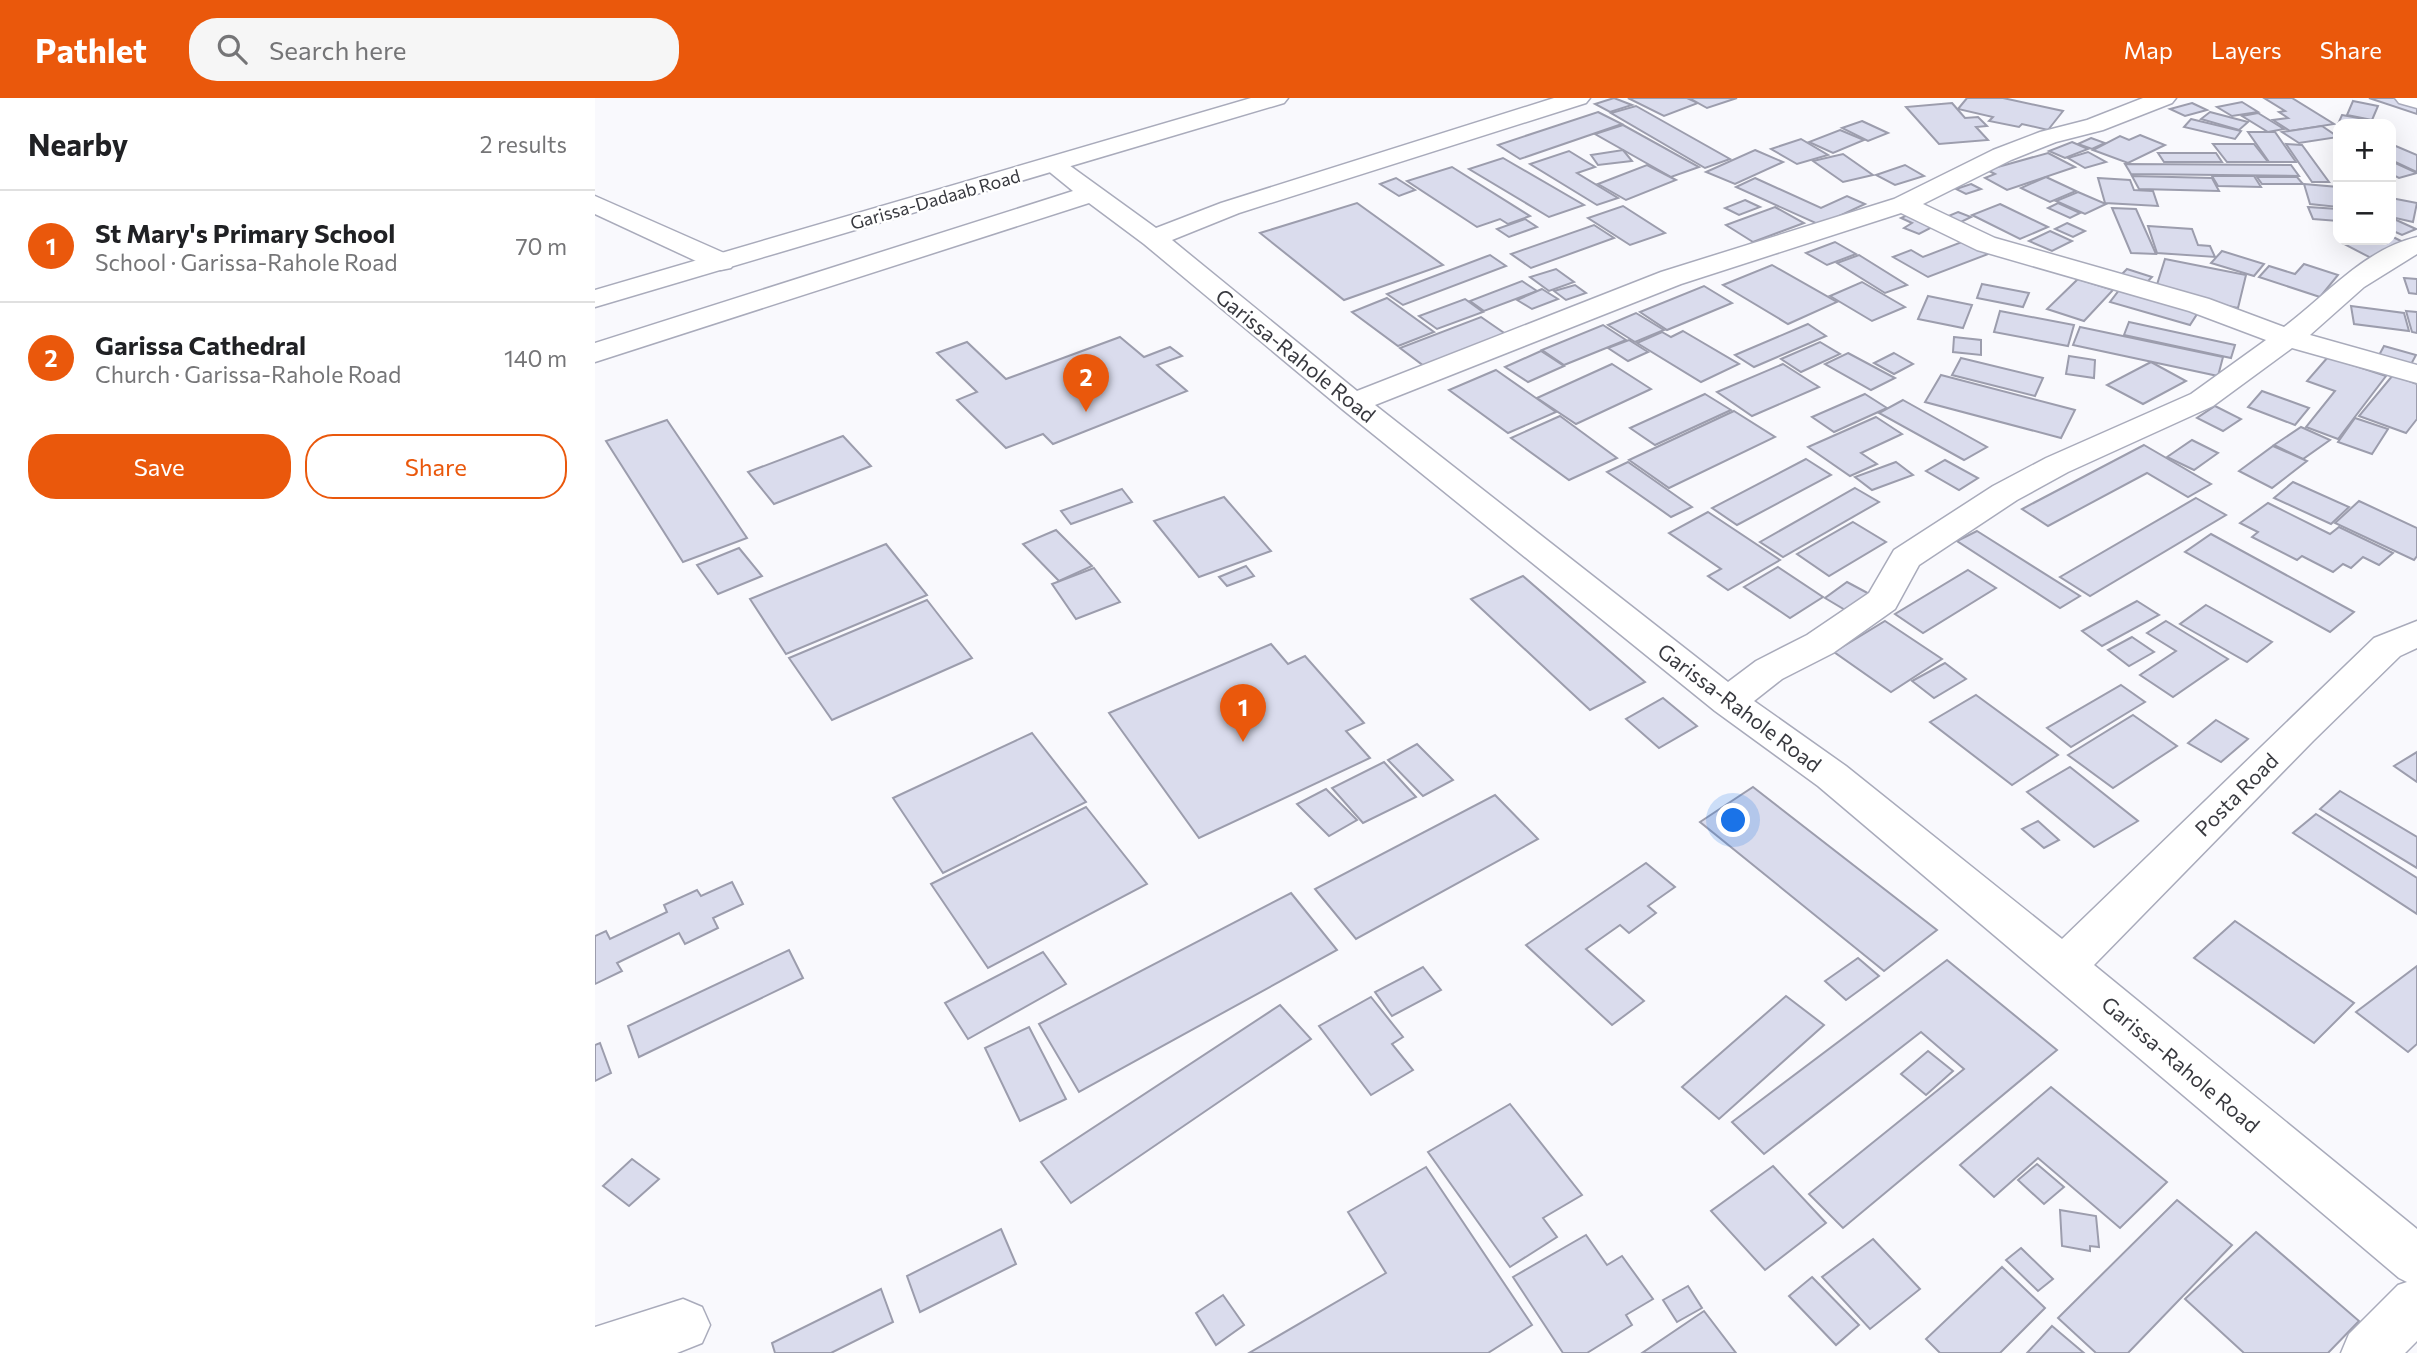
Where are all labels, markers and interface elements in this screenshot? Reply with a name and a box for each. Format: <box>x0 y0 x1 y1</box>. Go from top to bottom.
search box <box>189 18 679 81</box>
text: Pathlet <box>35 29 147 70</box>
icon: search <box>213 30 251 68</box>
text: Search here <box>269 34 407 65</box>
text: Map <box>2124 35 2173 64</box>
text: Layers <box>2211 35 2282 64</box>
text: Share <box>2320 35 2382 64</box>
map controls <box>2333 119 2396 245</box>
button: + <box>2333 119 2396 182</box>
text: Nearby <box>28 125 128 162</box>
text: 2 results <box>480 130 567 158</box>
street label: Garissa-Dadaab Road <box>847 164 1023 234</box>
button: − <box>2333 182 2396 245</box>
text: St Mary's Primary School <box>95 217 395 248</box>
text: 1 <box>46 232 56 260</box>
text: 70 m <box>515 232 567 260</box>
text: School · Garissa-Rahole Road <box>95 248 398 276</box>
street label: Garissa-Rahole Road <box>1211 283 1381 427</box>
text: Garissa Cathedral <box>95 329 306 360</box>
text: 2 <box>44 344 58 372</box>
text: 140 m <box>504 344 567 372</box>
pin: 2 <box>1063 354 1109 412</box>
text: Church · Garissa-Rahole Road <box>95 360 401 388</box>
button: Save <box>28 434 291 499</box>
button: Share <box>305 434 567 499</box>
street label: Garissa-Rahole Road <box>1653 637 1827 777</box>
pin: 1 <box>1220 684 1266 742</box>
street label: Posta Road <box>2189 747 2283 841</box>
your location <box>1716 803 1750 837</box>
street label: Garissa-Rahole Road <box>2097 991 2265 1137</box>

